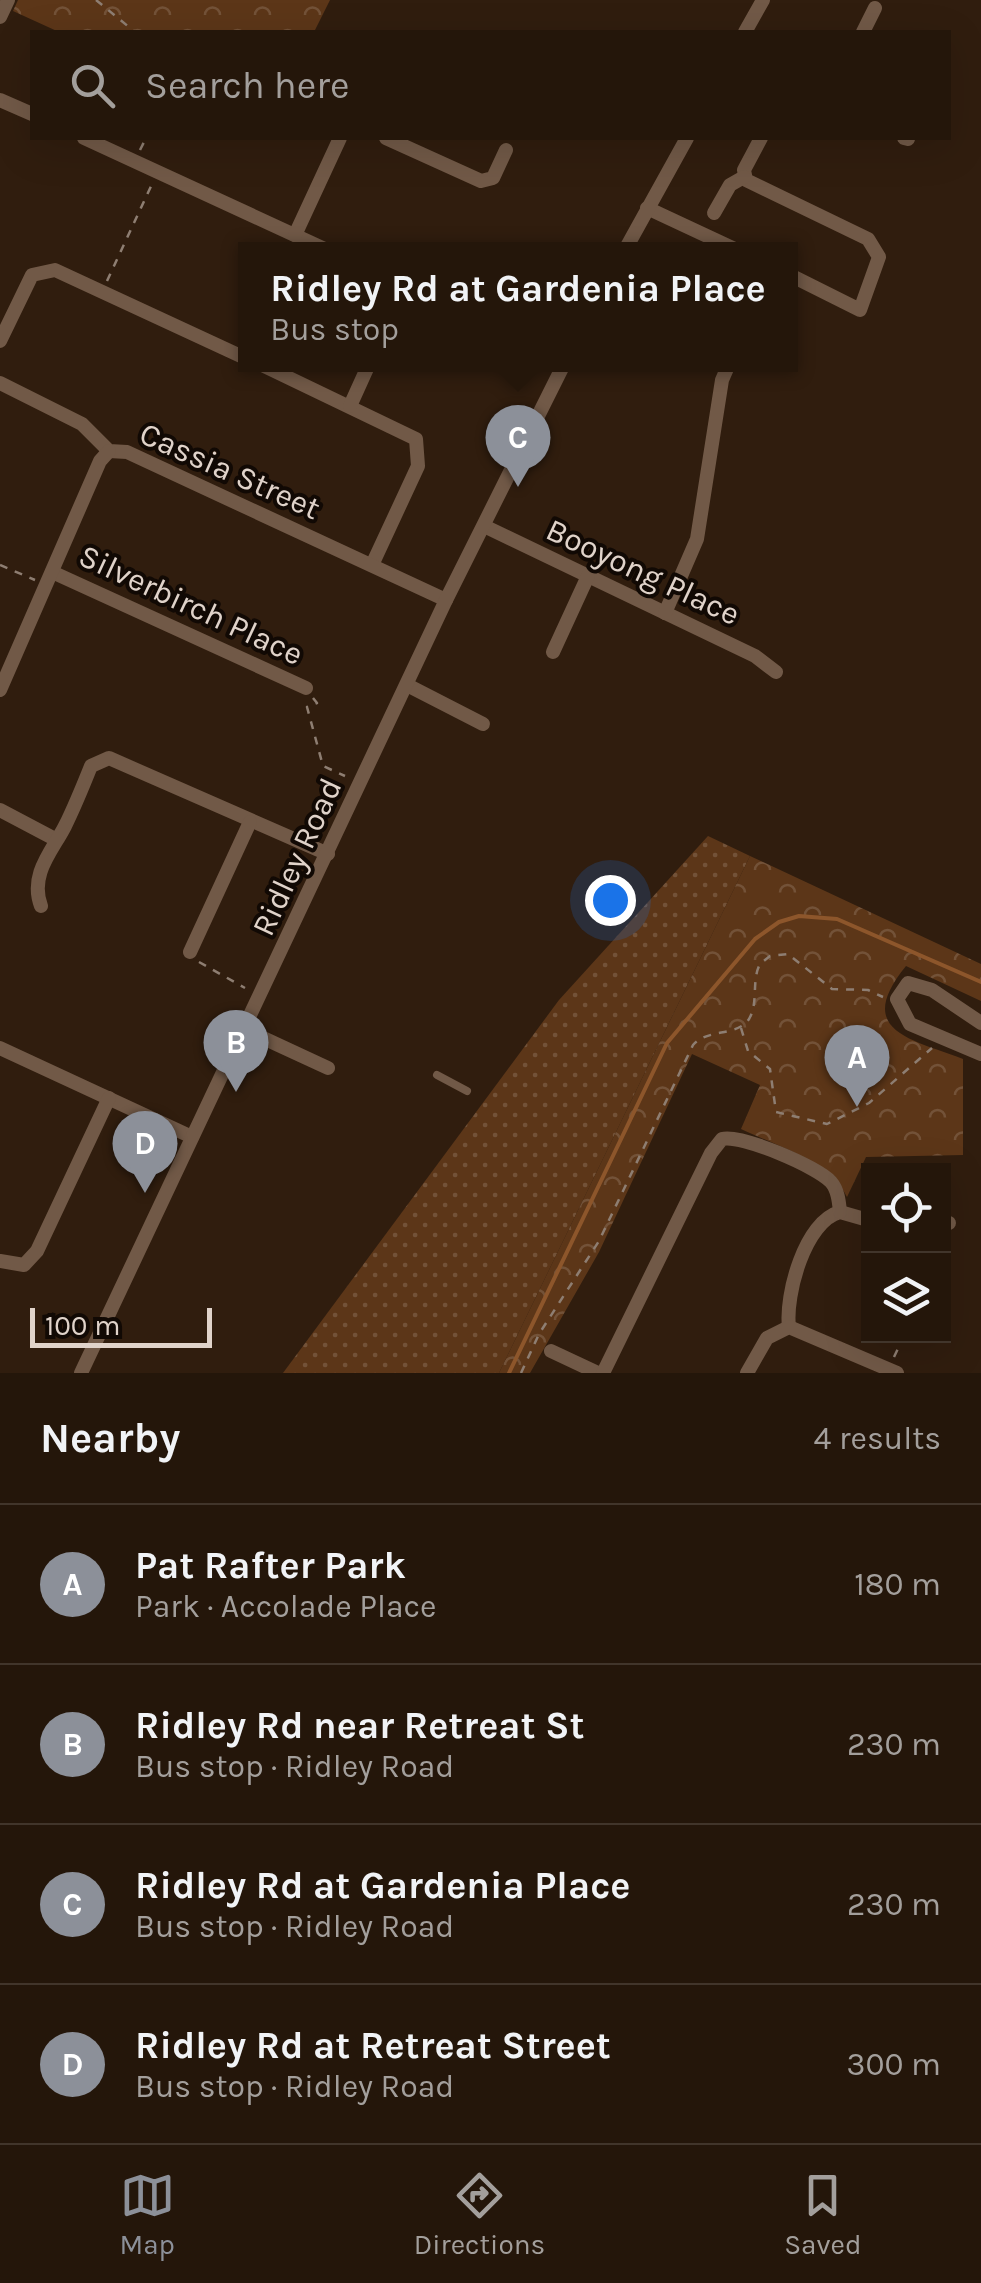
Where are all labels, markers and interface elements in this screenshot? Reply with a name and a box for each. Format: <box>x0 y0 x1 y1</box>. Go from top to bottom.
search box <box>30 30 951 140</box>
icon: search <box>65 58 120 113</box>
text: Search here <box>145 63 349 108</box>
popup <box>238 242 798 372</box>
text: Ridley Rd at Gardenia Place <box>270 266 766 311</box>
text: Bus stop <box>270 311 399 348</box>
pin: C <box>486 404 550 487</box>
street label: Cassia Street <box>134 415 326 527</box>
street label: Booyong Place <box>540 511 746 633</box>
street label: Silverbirch Place <box>73 537 309 673</box>
street label: Ridley Road <box>244 772 350 942</box>
your location <box>585 875 636 926</box>
pin: B <box>204 1010 268 1092</box>
pin: A <box>824 1024 890 1107</box>
pin: D <box>112 1110 178 1193</box>
map controls <box>861 1163 951 1343</box>
button: locate <box>861 1163 951 1253</box>
button: layers <box>861 1253 951 1343</box>
scale bar <box>30 1303 212 1348</box>
text: 100 m <box>45 1309 120 1342</box>
text: Nearby <box>40 1413 180 1463</box>
text: 4 results <box>814 1420 941 1457</box>
text: Pat Rafter Park <box>135 1543 406 1588</box>
text: A <box>62 1566 83 1603</box>
text: 180 m <box>854 1566 941 1603</box>
text: Park · Accolade Place <box>135 1588 437 1625</box>
text: Ridley Rd near Retreat St <box>135 1703 584 1748</box>
text: B <box>62 1726 83 1763</box>
text: 230 m <box>847 1726 941 1763</box>
text: Bus stop · Ridley Road <box>135 1748 454 1785</box>
text: Ridley Rd at Gardenia Place <box>135 1863 630 1908</box>
text: C <box>62 1886 83 1923</box>
text: 230 m <box>847 1886 941 1923</box>
text: Bus stop · Ridley Road <box>135 1908 454 1945</box>
text: Ridley Rd at Retreat Street <box>135 2023 611 2068</box>
text: D <box>62 2046 83 2083</box>
text: 300 m <box>847 2046 941 2083</box>
text: Bus stop · Ridley Road <box>135 2068 454 2105</box>
tab: Map <box>119 2168 175 2261</box>
tab: Directions <box>414 2168 545 2261</box>
tab: Saved <box>784 2168 862 2261</box>

